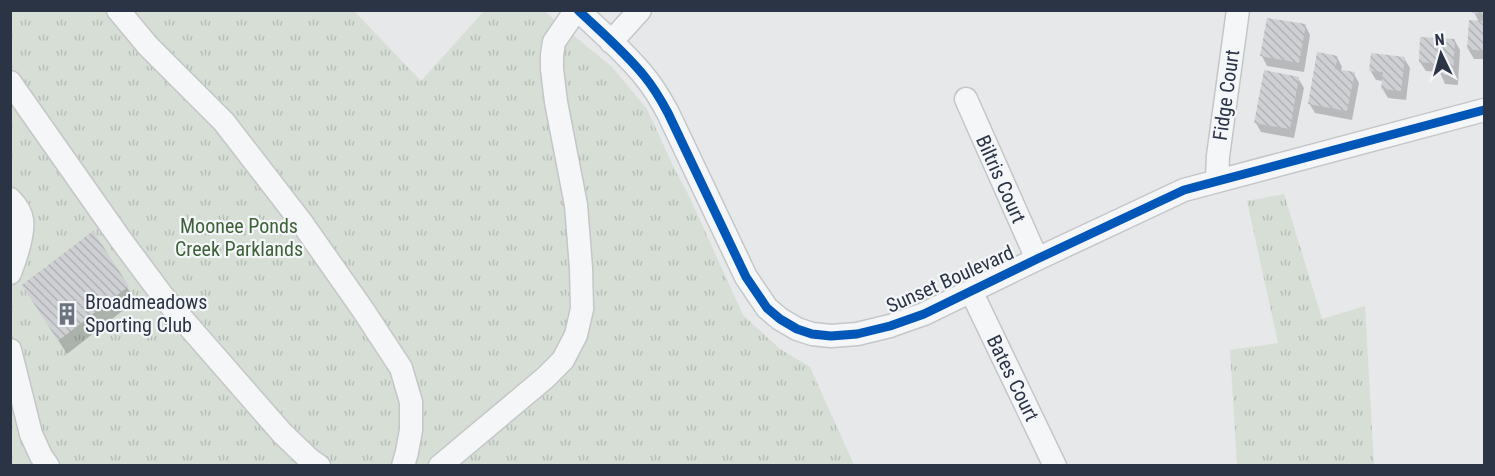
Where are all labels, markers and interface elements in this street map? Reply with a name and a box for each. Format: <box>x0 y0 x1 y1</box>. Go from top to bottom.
north arrow <box>1411 24 1471 84</box>
text: N <box>1434 30 1445 49</box>
street label: Fidge Court <box>1208 48 1244 142</box>
street label: Biltris Court <box>971 131 1031 227</box>
park label: Moonee Ponds Creek Parklands <box>175 214 303 261</box>
street label: Sunset Boulevard <box>883 240 1017 318</box>
place label: Broadmeadows Sporting Club <box>85 290 207 337</box>
building icon: Broadmeadows Sporting Club <box>54 301 80 327</box>
street label: Bates Court <box>982 331 1044 425</box>

